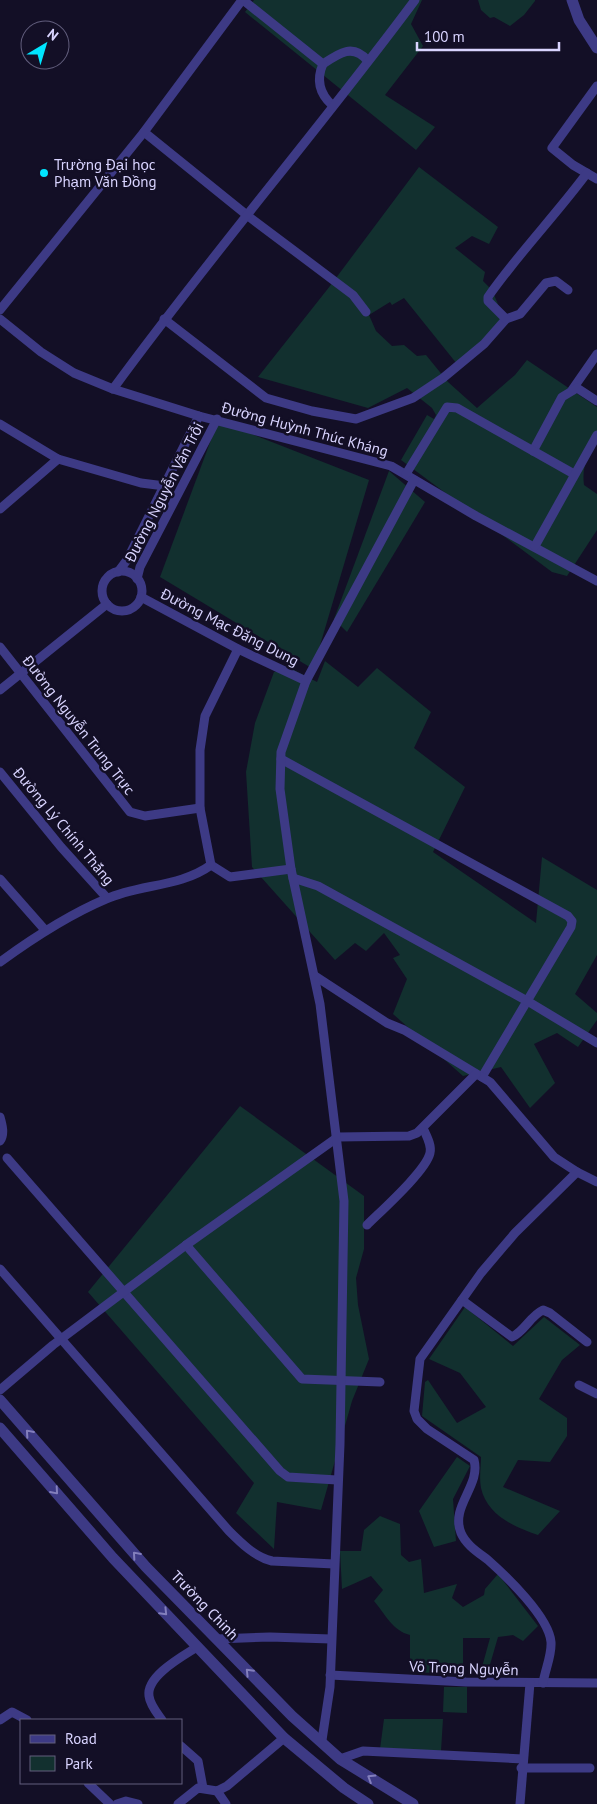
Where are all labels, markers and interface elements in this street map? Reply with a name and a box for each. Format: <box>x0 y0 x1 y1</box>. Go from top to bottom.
north arrow <box>20 20 70 70</box>
scale bar <box>417 20 560 52</box>
text: N <box>44 25 62 45</box>
text: 100 m <box>424 27 465 46</box>
place label: Trường Đại học Phạm Văn Đồng <box>54 155 157 191</box>
marker: Trường Đại học Phạm Văn Đồng <box>38 167 50 179</box>
street label: Đường Huỳnh Thúc Kháng <box>219 397 390 460</box>
street label: Đường Nguyễn Văn Trỗi <box>120 419 208 566</box>
street label: Đường Mạc Đăng Dung <box>157 583 302 670</box>
street label: Đường Nguyễn Trung Trực <box>18 651 139 799</box>
street label: Đường Lý Chính Thắng <box>9 763 119 889</box>
one-way arrow <box>26 1430 35 1439</box>
one-way arrow <box>49 1486 58 1495</box>
one-way arrow <box>133 1552 142 1561</box>
street label: Trường Chinh <box>167 1566 243 1644</box>
one-way arrow <box>158 1606 167 1615</box>
street label: Võ Trọng Nguyễn <box>408 1657 519 1679</box>
one-way arrow <box>246 1669 255 1678</box>
legend <box>20 1719 182 1784</box>
text: Road <box>65 1729 97 1748</box>
text: Park <box>65 1754 93 1773</box>
one-way arrow <box>368 1775 377 1785</box>

